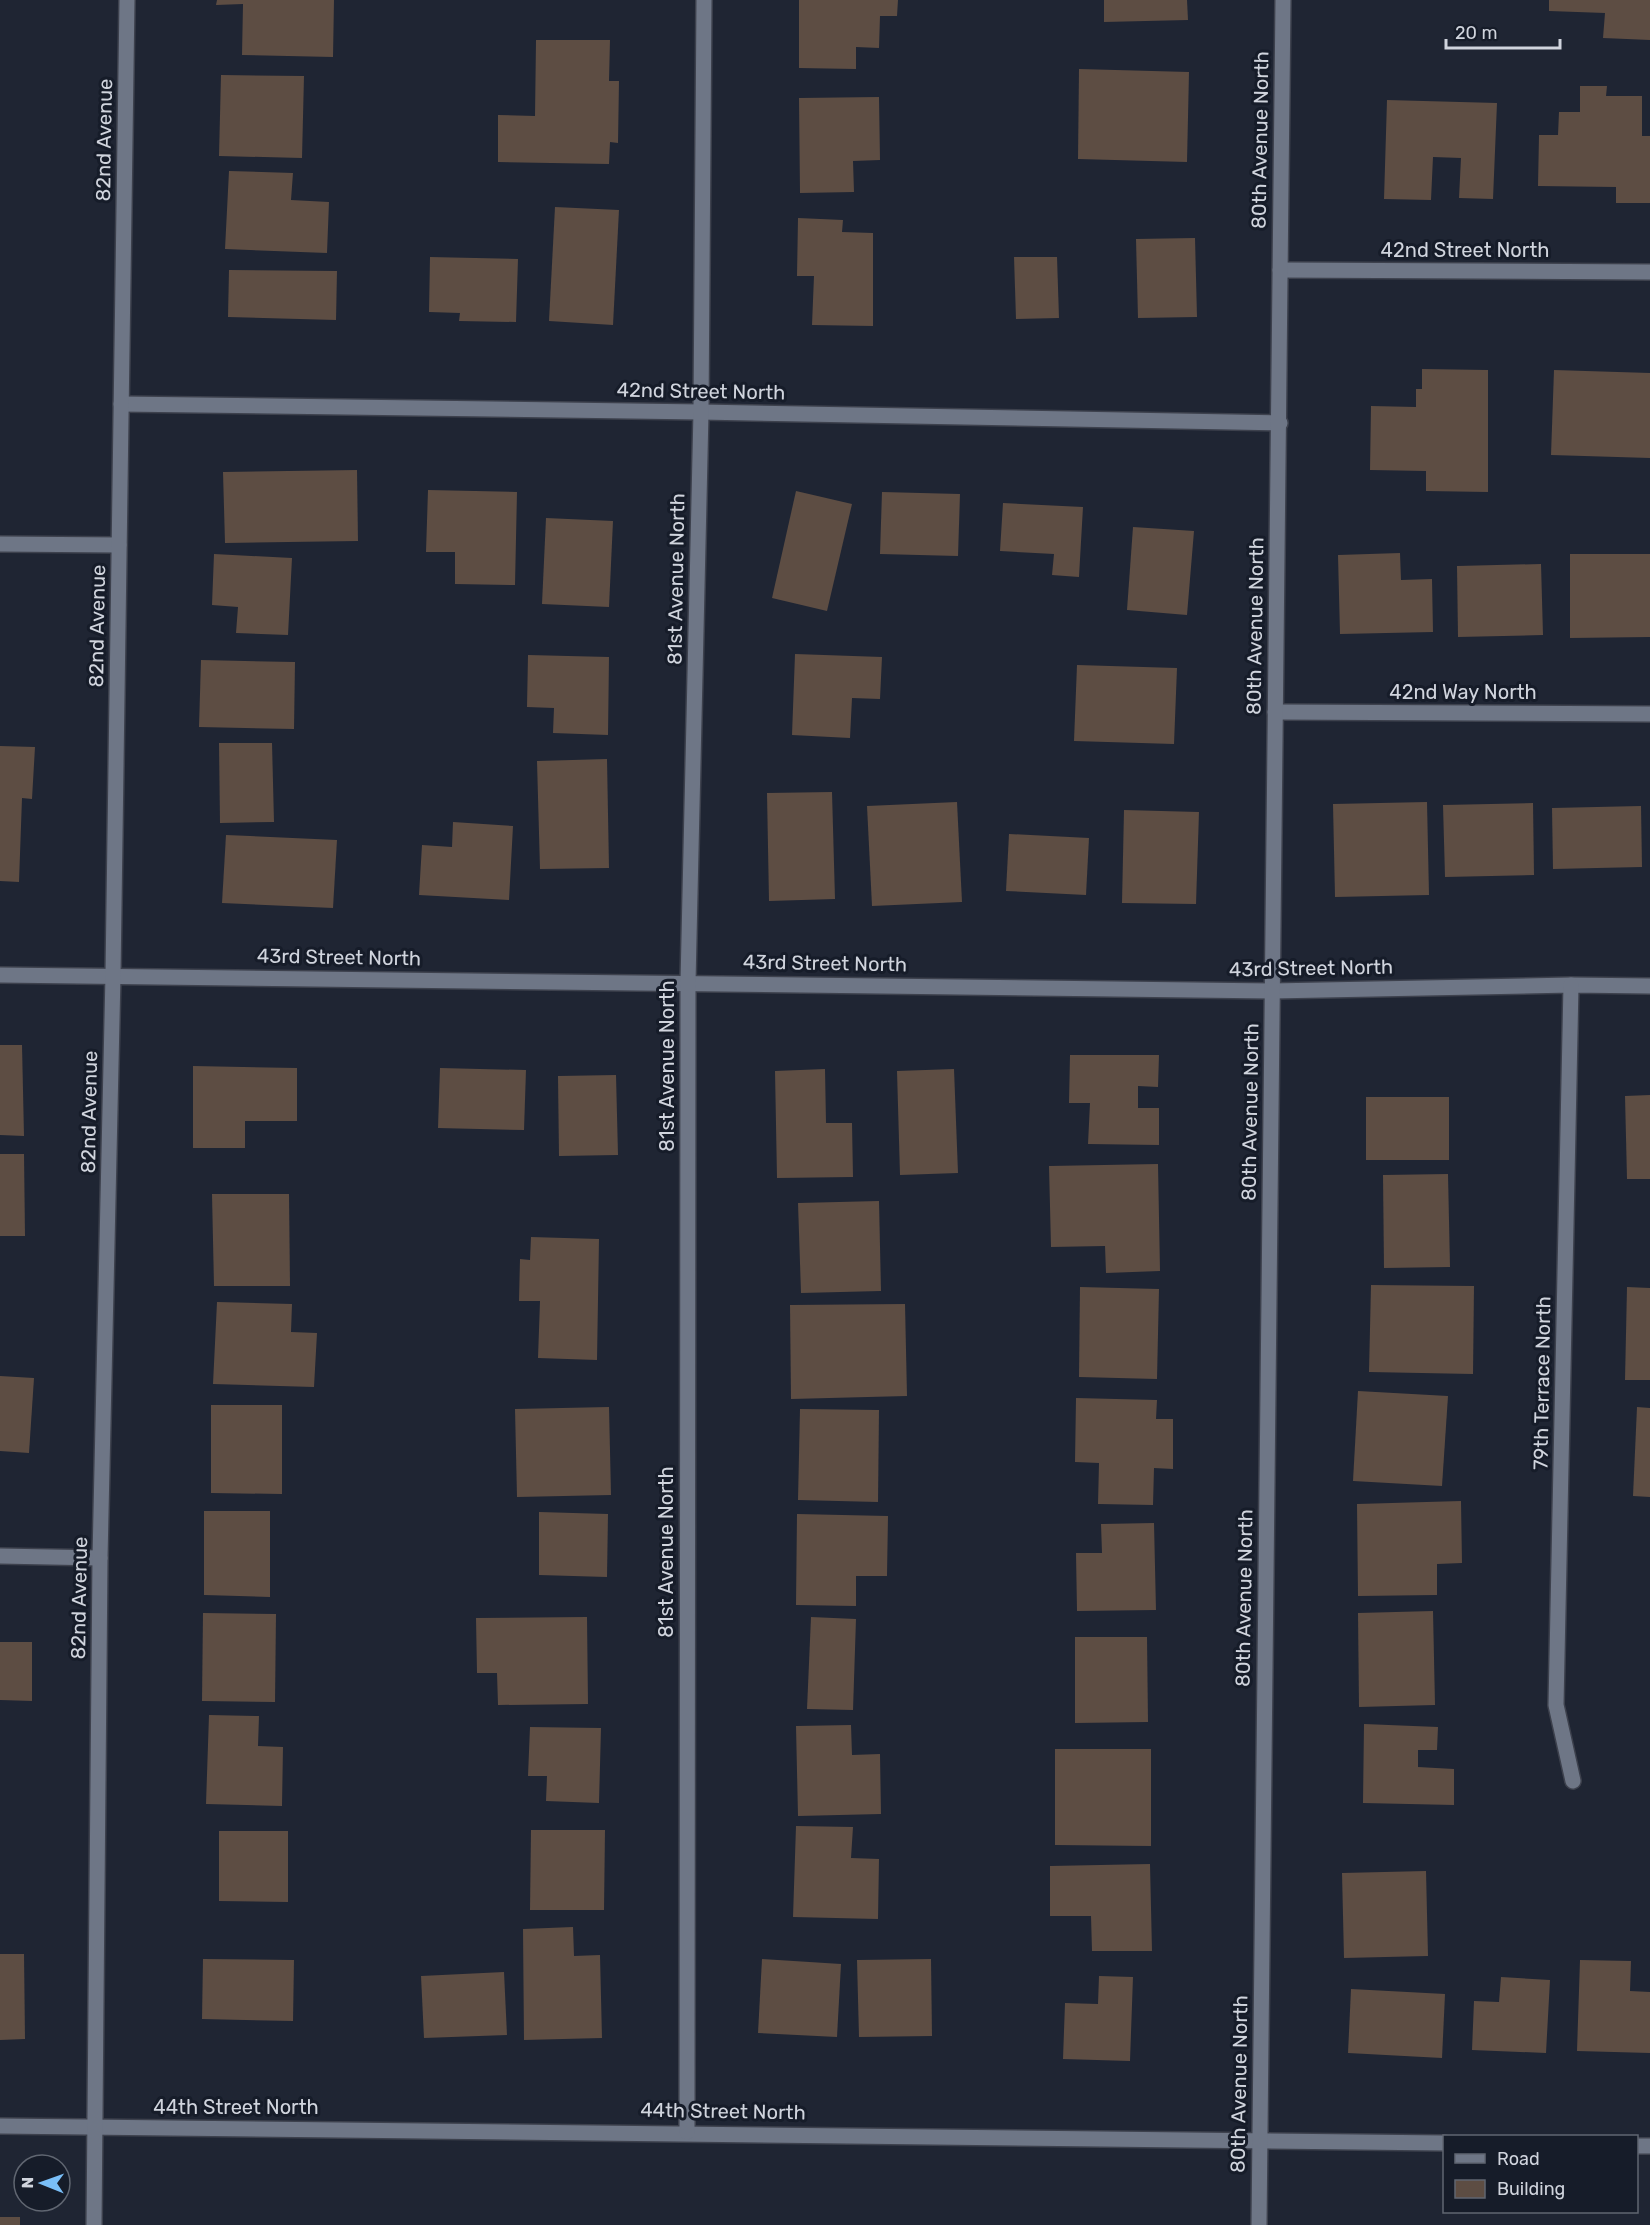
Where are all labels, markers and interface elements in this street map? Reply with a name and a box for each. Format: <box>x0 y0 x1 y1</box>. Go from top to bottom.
scale bar <box>1446 12 1560 50</box>
text: 20 m <box>1455 22 1497 44</box>
street label: 80th Avenue North <box>1246 51 1274 229</box>
street label: 82nd Avenue <box>91 78 117 202</box>
street label: 42nd Street North <box>1381 238 1549 262</box>
street label: 42nd Street North <box>616 378 786 404</box>
street label: 81st Avenue North <box>663 493 689 665</box>
street label: 80th Avenue North <box>1241 537 1269 715</box>
street label: 82nd Avenue <box>84 564 110 688</box>
street label: 42nd Way North <box>1389 680 1537 704</box>
street label: 43rd Street North <box>257 944 421 970</box>
street label: 43rd Street North <box>743 950 907 976</box>
street label: 43rd Street North <box>1229 955 1393 981</box>
street label: 81st Avenue North <box>655 980 679 1152</box>
street label: 80th Avenue North <box>1236 1023 1264 1201</box>
street label: 82nd Avenue <box>76 1050 102 1174</box>
street label: 79th Terrace North <box>1528 1296 1556 1470</box>
street label: 81st Avenue North <box>654 1466 678 1638</box>
street label: 80th Avenue North <box>1230 1509 1258 1687</box>
street label: 82nd Avenue <box>66 1536 92 1660</box>
street label: 80th Avenue North <box>1225 1995 1253 2173</box>
street label: 44th Street North <box>153 2095 319 2119</box>
street label: 44th Street North <box>640 2098 806 2124</box>
legend <box>1443 2135 1638 2213</box>
text: Road <box>1497 2148 1540 2170</box>
north arrow <box>12 2153 72 2213</box>
text: N <box>18 2177 37 2189</box>
text: Building <box>1497 2178 1565 2200</box>

